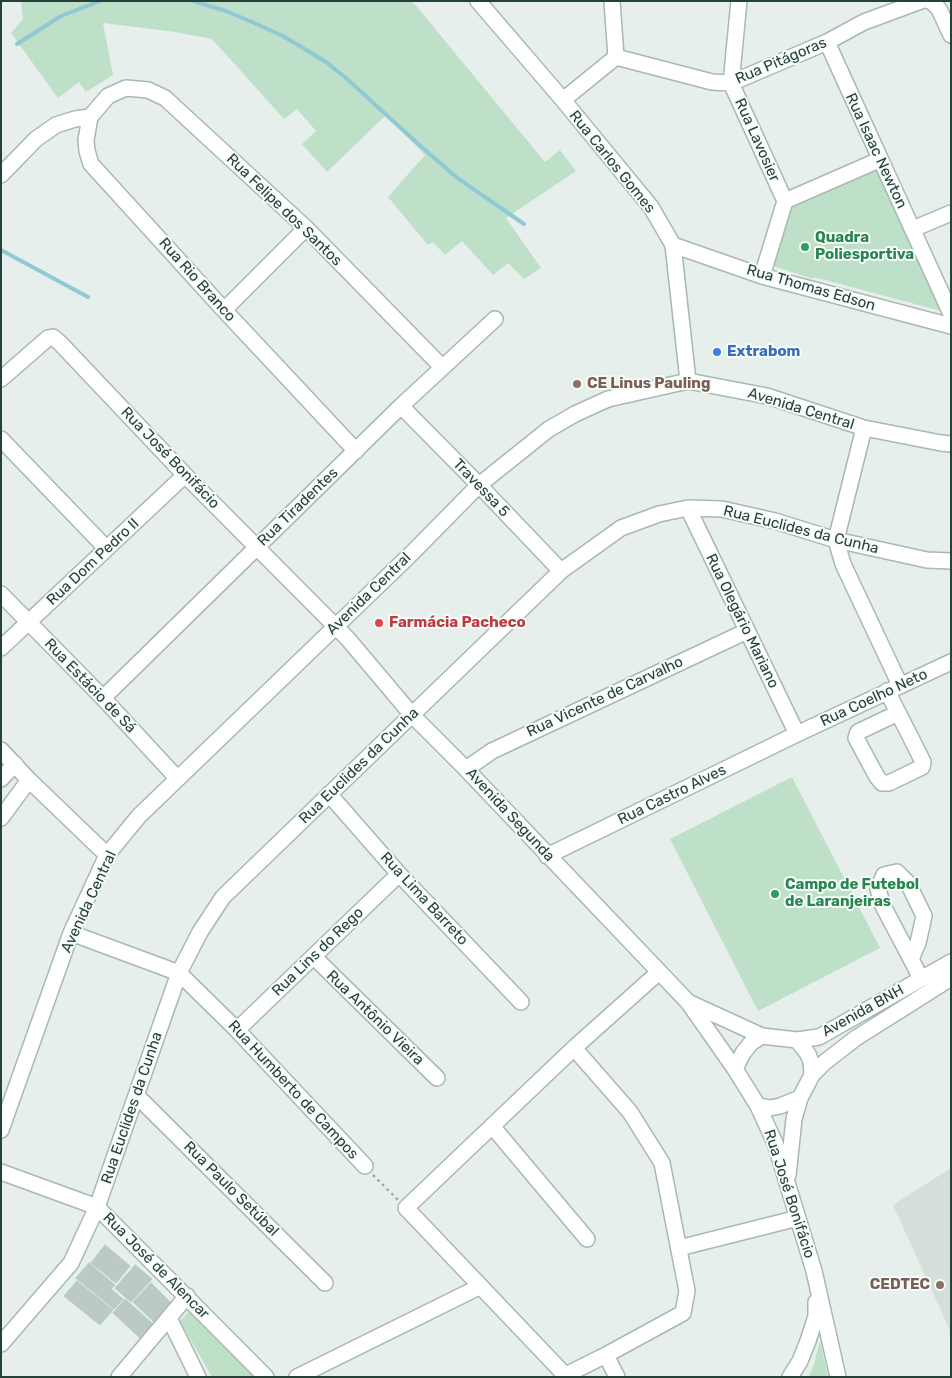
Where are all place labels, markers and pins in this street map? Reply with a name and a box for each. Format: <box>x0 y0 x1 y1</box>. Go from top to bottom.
place label: Quadra Poliesportiva <box>815 229 914 264</box>
marker: Quadra Poliesportiva <box>799 241 811 253</box>
place label: Extrabom <box>727 343 800 361</box>
marker: Extrabom <box>711 346 723 358</box>
place label: CE Linus Pauling <box>587 375 710 393</box>
marker: CE Linus Pauling <box>571 378 583 390</box>
place label: Farmácia Pacheco <box>389 614 526 632</box>
marker: Farmácia Pacheco <box>373 617 385 629</box>
place label: Campo de Futebol de Laranjeiras <box>785 876 919 911</box>
marker: Campo de Futebol de Laranjeiras <box>769 888 781 900</box>
place label: CEDTEC <box>870 1276 930 1294</box>
marker: CEDTEC <box>934 1279 946 1291</box>

